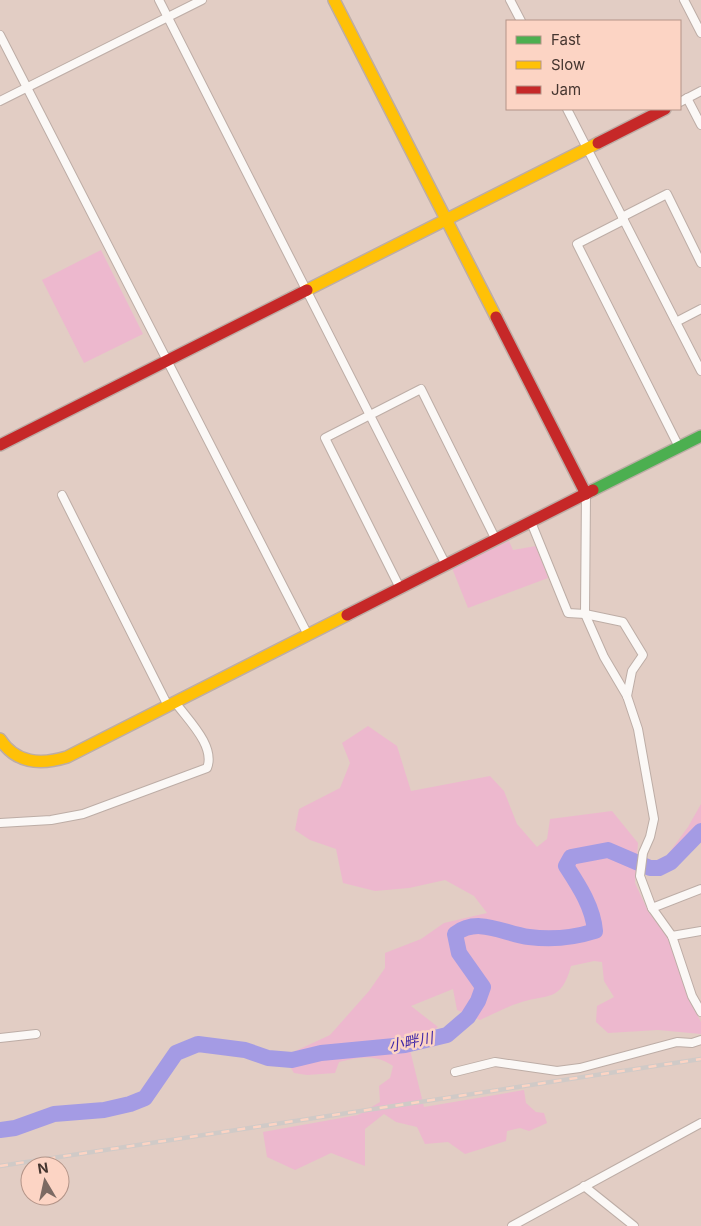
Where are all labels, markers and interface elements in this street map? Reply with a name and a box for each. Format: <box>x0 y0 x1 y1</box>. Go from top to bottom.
legend <box>506 20 681 110</box>
text: Fast <box>551 30 581 49</box>
text: Slow <box>551 55 585 74</box>
text: Jam <box>551 80 581 99</box>
water label: 小畔川 <box>387 1028 437 1055</box>
north arrow <box>20 1156 70 1206</box>
text: N <box>36 1158 49 1177</box>

